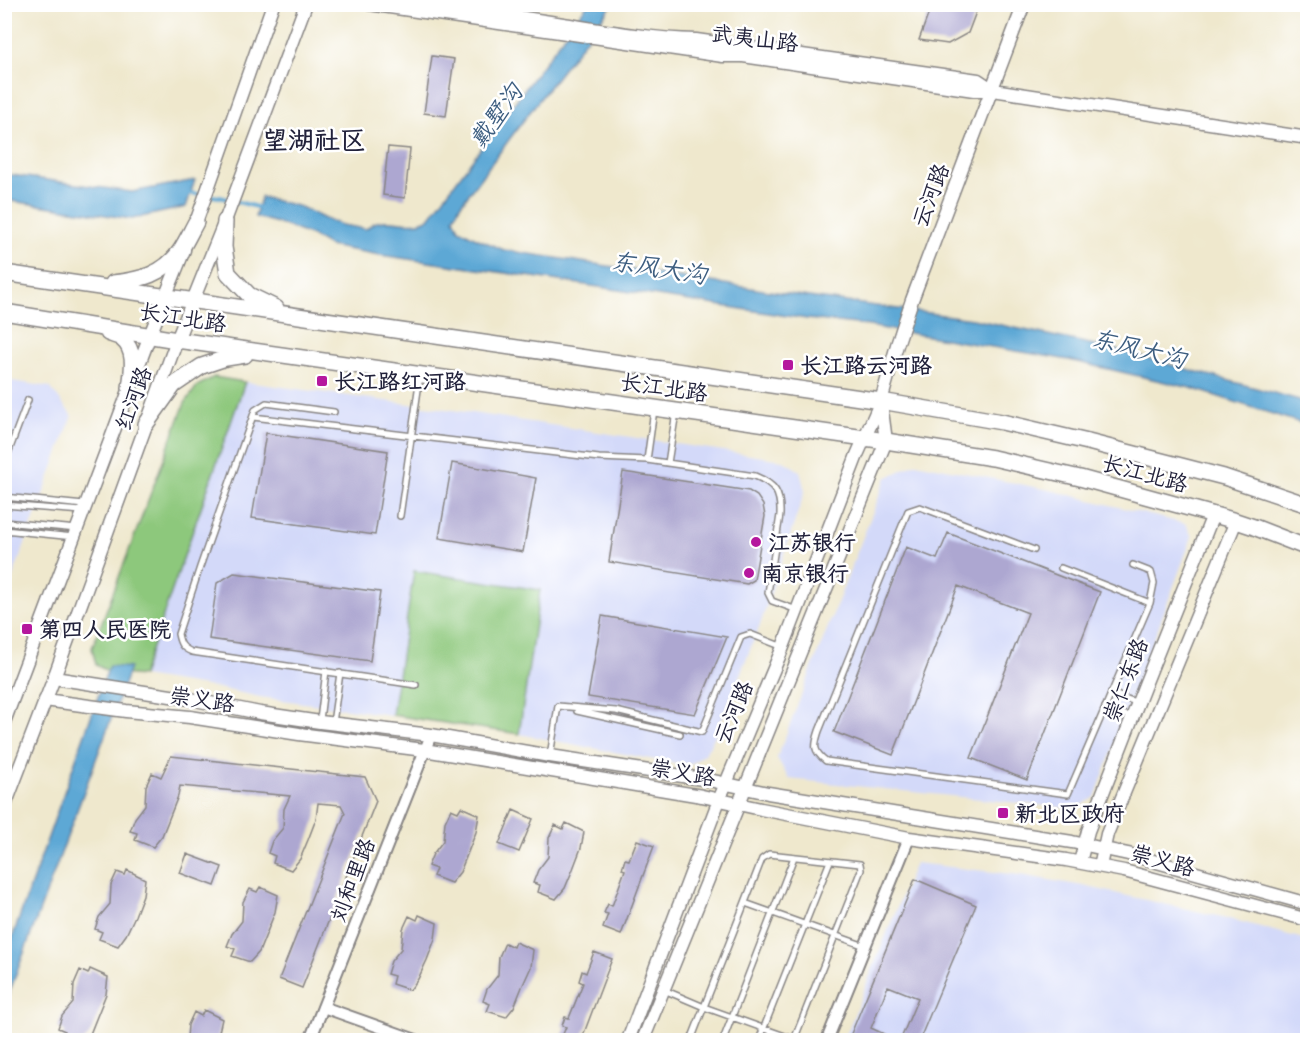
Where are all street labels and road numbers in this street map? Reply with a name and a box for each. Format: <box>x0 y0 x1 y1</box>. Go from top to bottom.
street label: 武夷山路 <box>709 19 800 58</box>
street label: 云河路 <box>905 159 956 231</box>
street label: 长江北路 <box>137 296 229 339</box>
street label: 红河路 <box>109 362 158 434</box>
street label: 长江北路 <box>618 367 710 408</box>
street label: 长江北路 <box>1099 448 1191 499</box>
street label: 崇仁东路 <box>1096 634 1155 726</box>
street label: 云河路 <box>707 676 760 748</box>
street label: 崇义路 <box>167 681 237 718</box>
street label: 崇义路 <box>648 752 718 793</box>
street label: 刘和里路 <box>323 834 382 926</box>
street label: 崇义路 <box>1127 838 1199 883</box>

